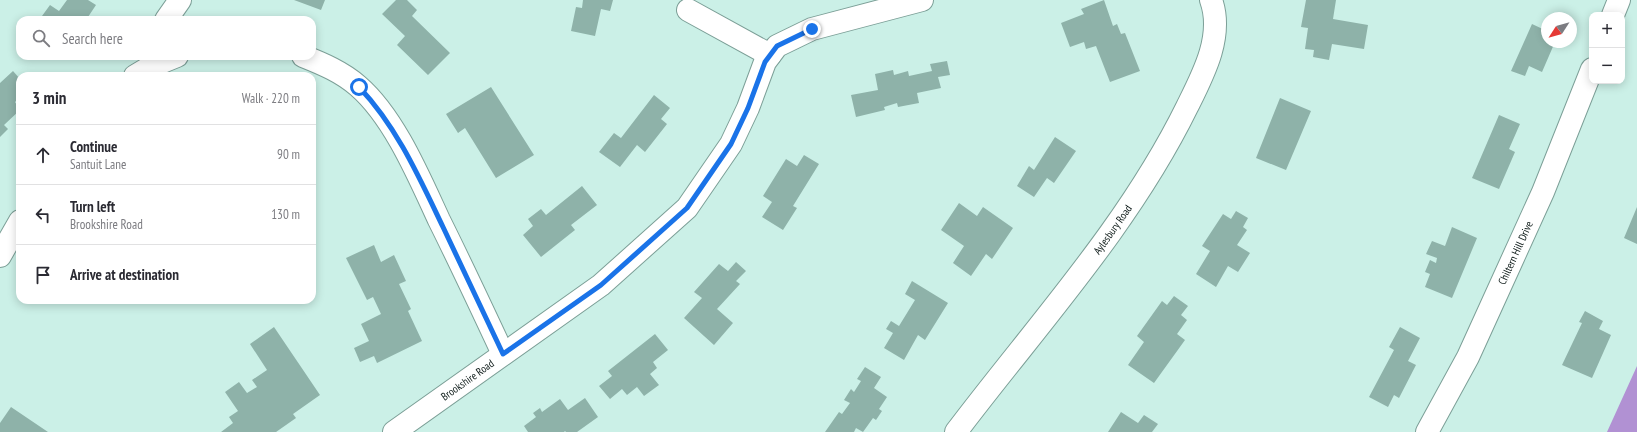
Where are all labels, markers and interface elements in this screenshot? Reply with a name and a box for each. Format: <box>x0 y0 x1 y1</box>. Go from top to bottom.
north arrow <box>1541 12 1577 48</box>
map controls <box>1589 12 1625 84</box>
button: + <box>1589 12 1625 48</box>
search box <box>16 16 316 60</box>
route end <box>803 20 821 38</box>
icon: search <box>30 27 52 49</box>
text: Search here <box>62 29 123 48</box>
button: − <box>1589 48 1625 84</box>
route start <box>350 78 368 96</box>
text: 3 min <box>32 87 66 109</box>
text: Walk · 220 m <box>242 90 300 107</box>
text: Continue <box>70 137 117 156</box>
icon: ahead <box>32 144 54 166</box>
text: 90 m <box>277 146 300 163</box>
text: Santuit Lane <box>70 156 126 173</box>
text: Turn left <box>70 197 115 216</box>
street label: Aylesbury Road <box>1090 202 1135 257</box>
icon: left <box>32 204 54 226</box>
text: 130 m <box>271 206 300 223</box>
text: Brookshire Road <box>70 216 143 233</box>
street label: Chiltern Hill Drive <box>1495 218 1536 287</box>
icon: arrive <box>32 264 54 286</box>
text: Arrive at destination <box>70 265 179 284</box>
street label: Brookshire Road <box>438 356 497 403</box>

